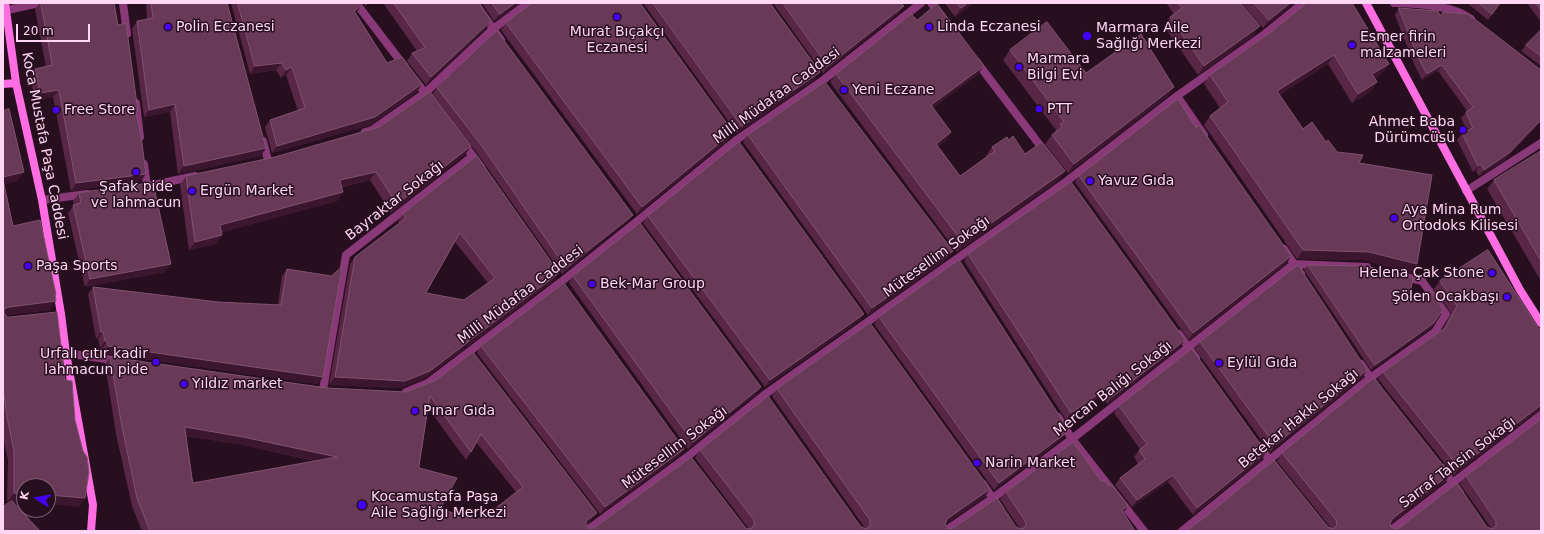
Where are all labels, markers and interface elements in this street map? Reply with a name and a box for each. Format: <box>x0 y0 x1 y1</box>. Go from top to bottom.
marker: Murat Bıçakçı Eczanesi <box>612 12 622 22</box>
scale bar <box>18 16 92 42</box>
place label: Polin Eczanesi <box>176 19 275 35</box>
place label: Linda Eczanesi <box>937 19 1041 35</box>
place label: Marmara Aile Sağlığı Merkezi <box>1096 20 1201 52</box>
marker: Polin Eczanesi <box>163 22 173 32</box>
marker: Linda Eczanesi <box>924 22 934 32</box>
text: 20 m <box>23 24 54 38</box>
place label: Murat Bıçakçı Eczanesi <box>570 24 664 56</box>
place label: Esmer firin malzameleri <box>1360 29 1446 62</box>
marker: Marmara Aile Sağlığı Merkezi <box>1081 30 1093 42</box>
marker: Esmer firin malzameleri <box>1347 40 1357 50</box>
street label: Milli Müdafaa Caddesi <box>710 44 844 148</box>
street label: Koca Mustafa Paşa Caddesi <box>18 51 70 241</box>
place label: Marmara Bilgi Evi <box>1027 51 1090 84</box>
marker: Marmara Bilgi Evi <box>1014 62 1024 72</box>
place label: Yeni Eczane <box>852 82 934 98</box>
marker: Yeni Eczane <box>839 85 849 95</box>
place label: PTT <box>1047 101 1072 117</box>
place label: Free Store <box>64 102 135 118</box>
marker: PTT <box>1034 104 1044 114</box>
marker: Free Store <box>51 105 61 115</box>
place label: Ahmet Baba Dürümcüsü <box>1369 114 1455 146</box>
marker: Ahmet Baba Dürümcüsü <box>1458 125 1468 135</box>
street label: Bayraktar Sokağı <box>343 157 447 245</box>
marker: Şafak pide ve lahmacun <box>131 167 141 177</box>
place label: Yavuz Gıda <box>1098 173 1174 189</box>
marker: Yavuz Gıda <box>1085 176 1095 186</box>
place label: Şafak pide ve lahmacun <box>91 179 181 212</box>
place label: Ergün Market <box>200 183 294 199</box>
marker: Ergün Market <box>187 186 197 196</box>
place label: Aya Mina Rum Ortodoks Kilisesi <box>1402 202 1518 234</box>
street label: Mütesellim Sokağı <box>881 213 993 301</box>
marker: Aya Mina Rum Ortodoks Kilisesi <box>1389 213 1399 223</box>
street label: Milli Müdafaa Caddesi <box>455 242 587 348</box>
place label: Paşa Sports <box>36 258 118 274</box>
marker: Paşa Sports <box>23 261 33 271</box>
place label: Helena Çak Stone <box>1359 265 1484 281</box>
marker: Helena Çak Stone <box>1487 268 1497 278</box>
place label: Bek-Mar Group <box>600 276 705 292</box>
marker: Bek-Mar Group <box>587 279 597 289</box>
place label: Şölen Ocakbaşı <box>1392 289 1499 305</box>
marker: Şölen Ocakbaşı <box>1502 292 1512 302</box>
street label: Mercan Balığı Sokağı <box>1050 338 1176 440</box>
place label: Urfalı çıtır kadir lahmacun pide <box>40 346 148 378</box>
place label: Eylül Gıda <box>1227 355 1297 371</box>
marker: Urfalı çıtır kadir lahmacun pide <box>151 357 161 367</box>
marker: Eylül Gıda <box>1214 358 1224 368</box>
street label: Betekar Hakkı Sokağı <box>1236 365 1362 473</box>
place label: Yıldız market <box>192 376 283 392</box>
marker: Yıldız market <box>179 379 189 389</box>
place label: Pınar Gıda <box>423 403 495 419</box>
street label: Mütesellim Sokağı <box>619 403 731 493</box>
marker: Pınar Gıda <box>410 406 420 416</box>
street label: Sarraf Tahsin Sokağı <box>1396 414 1520 512</box>
place label: Narin Market <box>985 455 1075 471</box>
marker: Narin Market <box>972 458 982 468</box>
north arrow <box>16 478 56 518</box>
place label: Kocamustafa Paşa Aile Sağlığı Merkezi <box>371 489 507 522</box>
text: K <box>18 490 32 501</box>
marker: Kocamustafa Paşa Aile Sağlığı Merkezi <box>356 499 368 511</box>

